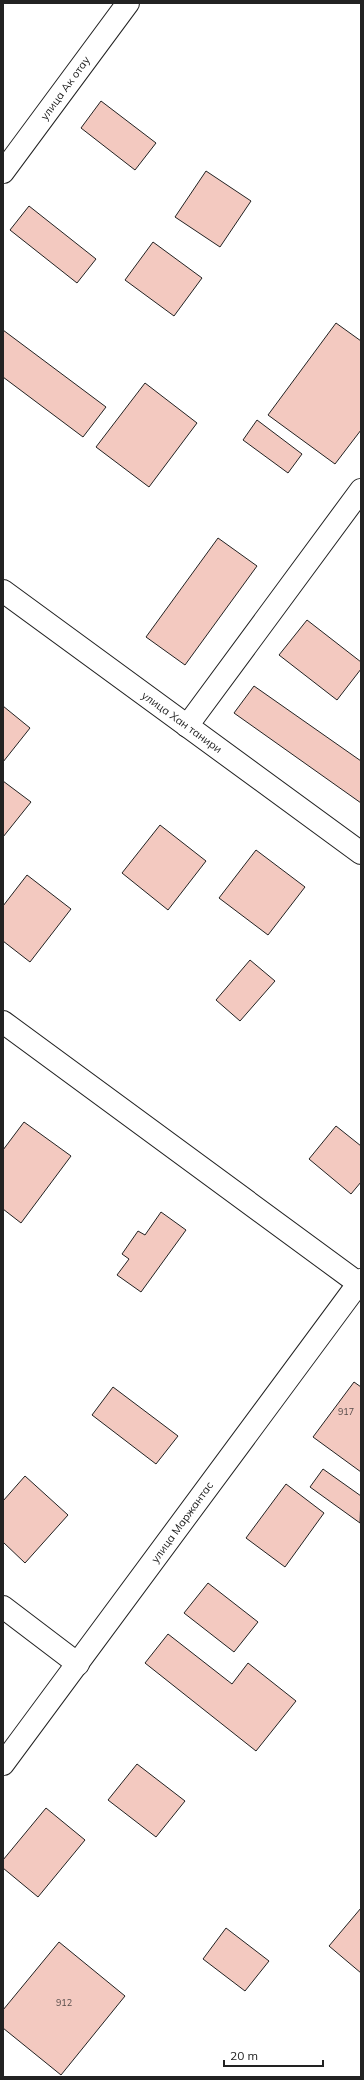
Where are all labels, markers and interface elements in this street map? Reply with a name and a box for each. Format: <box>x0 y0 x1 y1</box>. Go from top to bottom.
street label: улица Ак отау <box>37 53 93 123</box>
street label: улица Хан танири <box>139 688 225 756</box>
house number: 917 <box>338 1406 354 1417</box>
street label: улица Маржантас <box>148 1478 216 1565</box>
house number: 912 <box>56 1997 72 2008</box>
scale bar <box>224 2042 323 2068</box>
text: 20 m <box>230 2048 258 2063</box>

